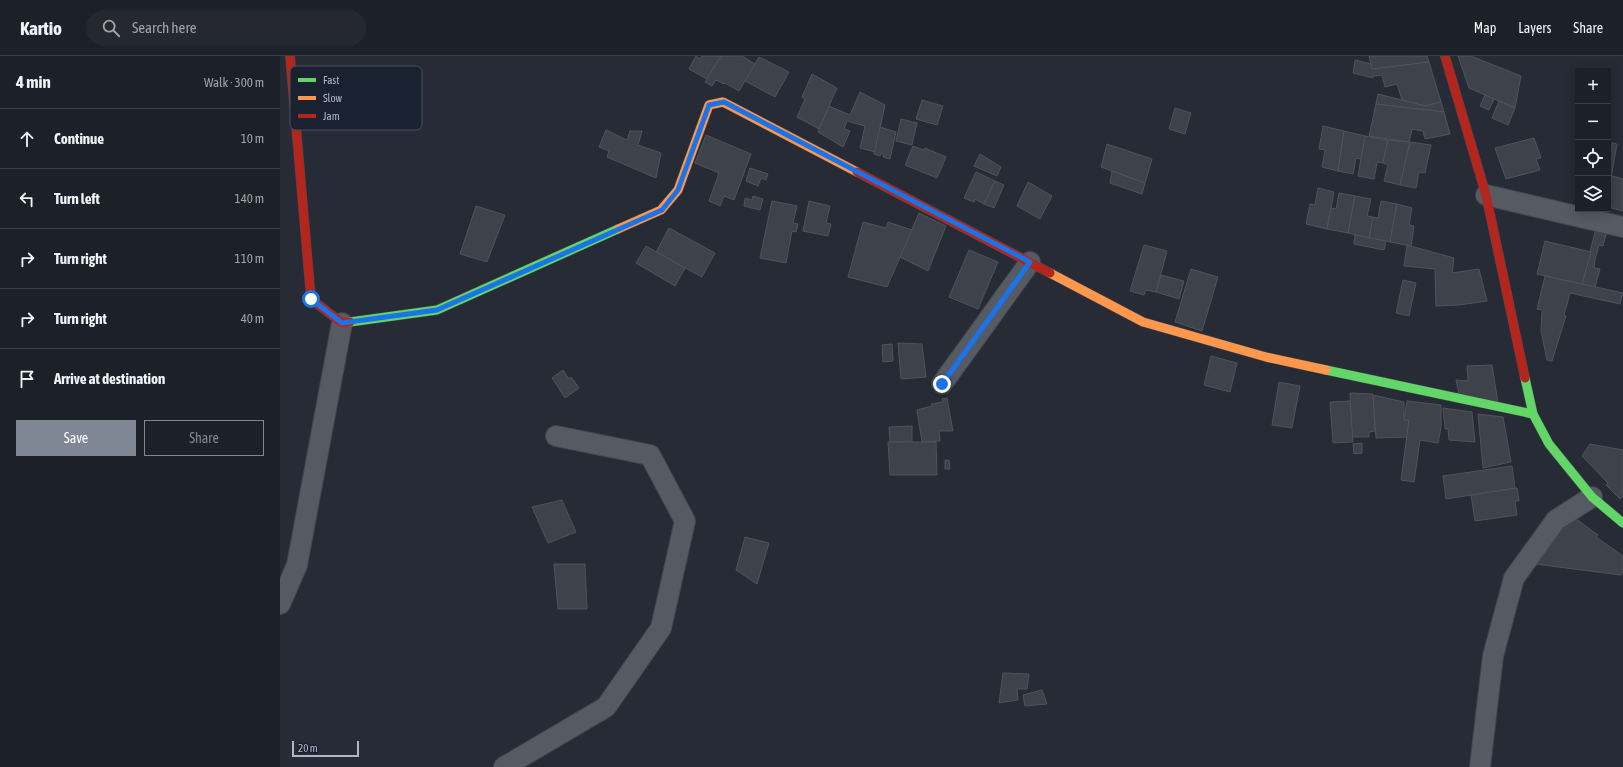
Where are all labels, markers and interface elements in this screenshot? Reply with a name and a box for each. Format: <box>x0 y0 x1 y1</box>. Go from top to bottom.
search box <box>86 10 366 46</box>
text: Kartio <box>20 17 62 39</box>
icon: search <box>100 17 122 39</box>
text: Search here <box>132 19 197 36</box>
text: Map <box>1474 20 1496 36</box>
text: Layers <box>1518 20 1551 36</box>
text: Share <box>1573 20 1603 36</box>
legend <box>290 66 422 130</box>
map controls <box>1575 68 1611 212</box>
button: + <box>1575 68 1611 104</box>
text: 4 min <box>16 72 51 92</box>
text: Fast <box>323 74 339 86</box>
text: Walk · 300 m <box>204 75 264 90</box>
text: Slow <box>323 92 342 104</box>
button: − <box>1575 104 1611 140</box>
text: Jam <box>323 110 340 122</box>
icon: ahead <box>16 128 38 150</box>
text: Continue <box>54 130 104 147</box>
text: 10 m <box>241 131 264 146</box>
button: locate <box>1575 140 1611 176</box>
button: layers <box>1575 176 1611 212</box>
icon: left <box>16 188 38 210</box>
text: Turn left <box>54 190 100 207</box>
text: 140 m <box>235 191 264 206</box>
icon: right <box>16 248 38 270</box>
text: Turn right <box>54 250 107 267</box>
text: 110 m <box>235 251 264 266</box>
route start <box>302 290 320 308</box>
icon: right <box>16 308 38 330</box>
text: Turn right <box>54 310 107 327</box>
text: 40 m <box>241 311 264 326</box>
icon: arrive <box>16 368 38 390</box>
text: Arrive at destination <box>54 370 165 387</box>
route end <box>933 375 951 393</box>
button: Save <box>16 420 136 456</box>
button: Share <box>144 420 264 456</box>
scale bar <box>292 739 359 758</box>
text: 20 m <box>298 742 318 754</box>

